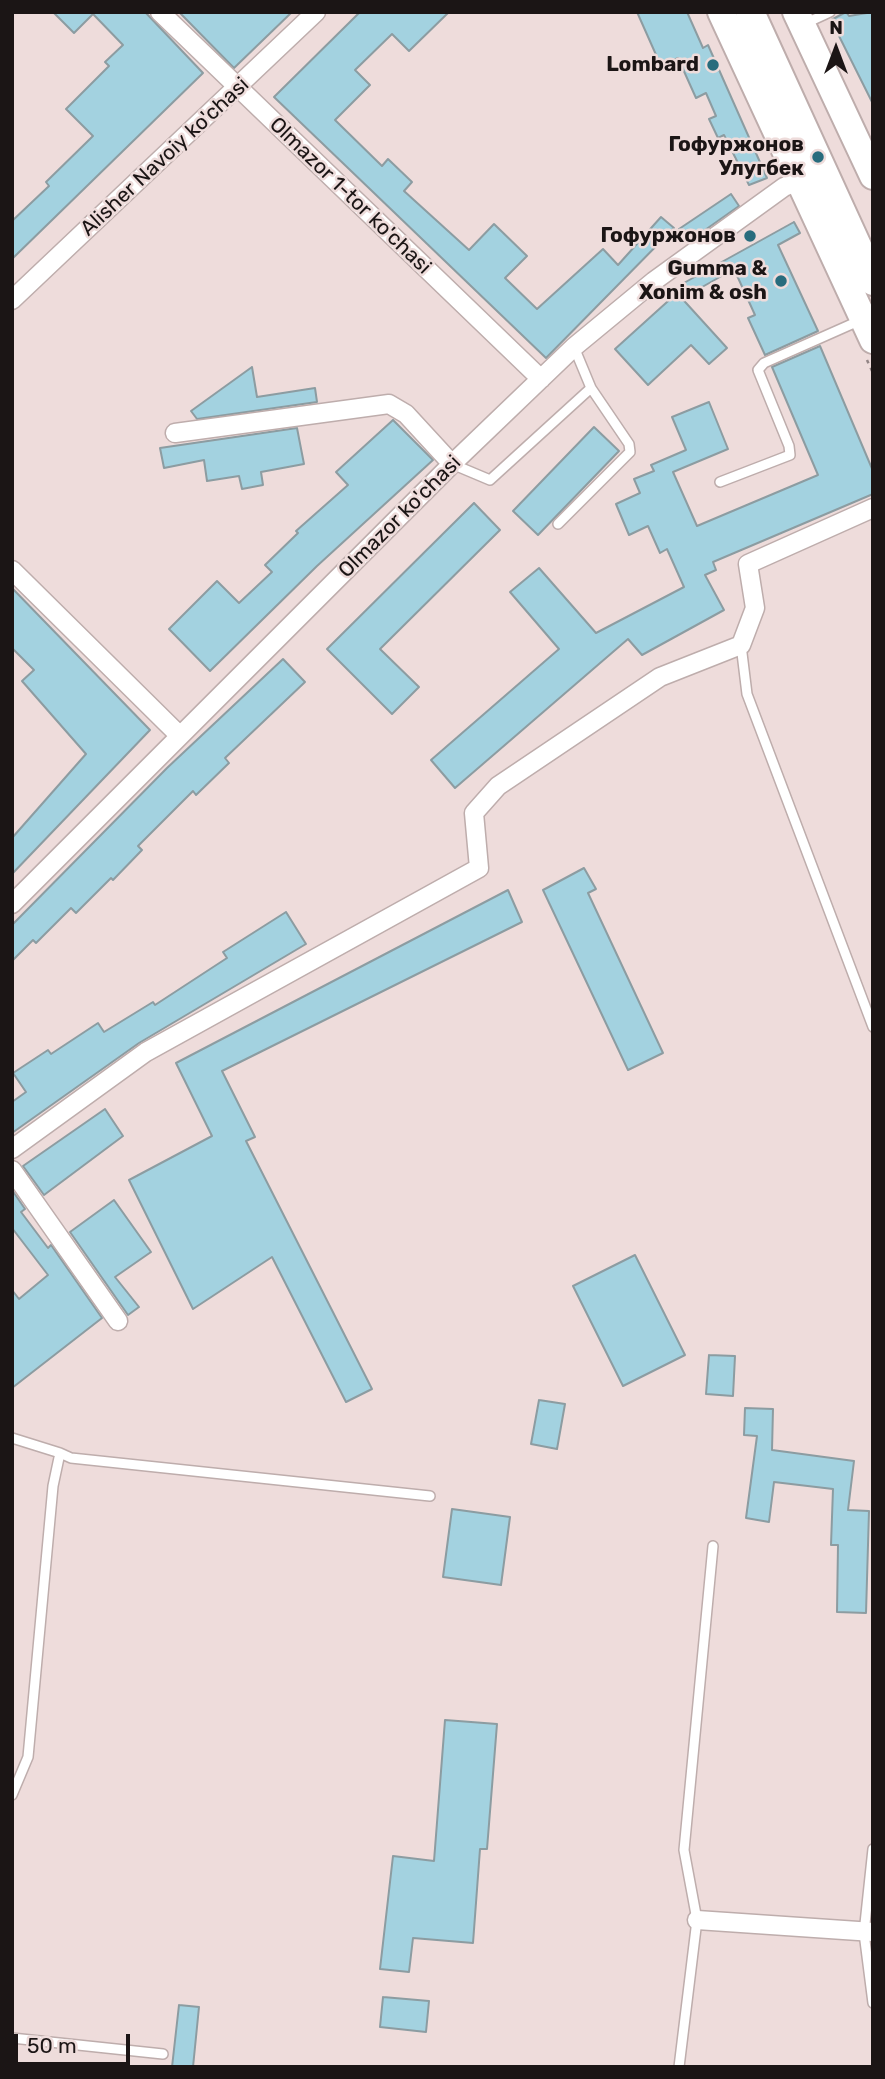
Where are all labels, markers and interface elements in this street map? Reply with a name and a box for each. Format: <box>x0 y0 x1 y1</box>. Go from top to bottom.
north arrow <box>801 14 871 84</box>
text: N <box>829 16 843 39</box>
place label: Lombard <box>606 52 699 78</box>
marker: Lombard <box>705 57 721 73</box>
street label: Alisher Navoiy ko'chasi <box>76 72 254 242</box>
street label: Olmazor 1-tor ko'chasi <box>264 112 436 280</box>
place label: Гофуржонов Улугбек <box>668 132 804 182</box>
marker: Гофуржонов Улугбек <box>810 149 826 165</box>
place label: Гофуржонов <box>600 223 736 249</box>
marker: Гофуржонов <box>742 228 758 244</box>
place label: Gumma & Xonim & osh <box>639 256 767 306</box>
marker: Gumma & Xonim & osh <box>773 273 789 289</box>
street label: Olmazor ko'chasi <box>334 451 466 583</box>
scale bar <box>18 2020 133 2064</box>
text: 50 m <box>27 2033 77 2058</box>

